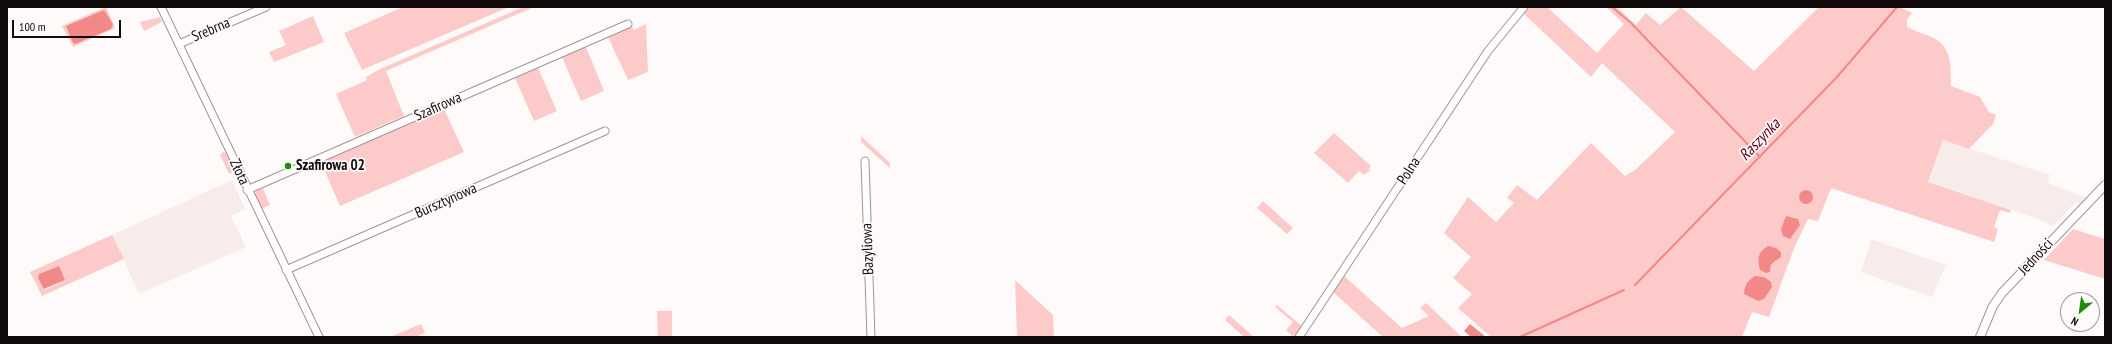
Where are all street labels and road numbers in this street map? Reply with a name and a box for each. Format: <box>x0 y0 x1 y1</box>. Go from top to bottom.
street label: Srebrna <box>189 14 233 46</box>
street label: Szafirowa <box>412 89 464 125</box>
street label: Polna <box>1394 154 1424 188</box>
street label: Złota <box>225 156 253 188</box>
street label: Bursztynowa <box>412 179 480 223</box>
street label: Bazyliowa <box>858 223 878 275</box>
street label: Jedności <box>2015 235 2057 279</box>

